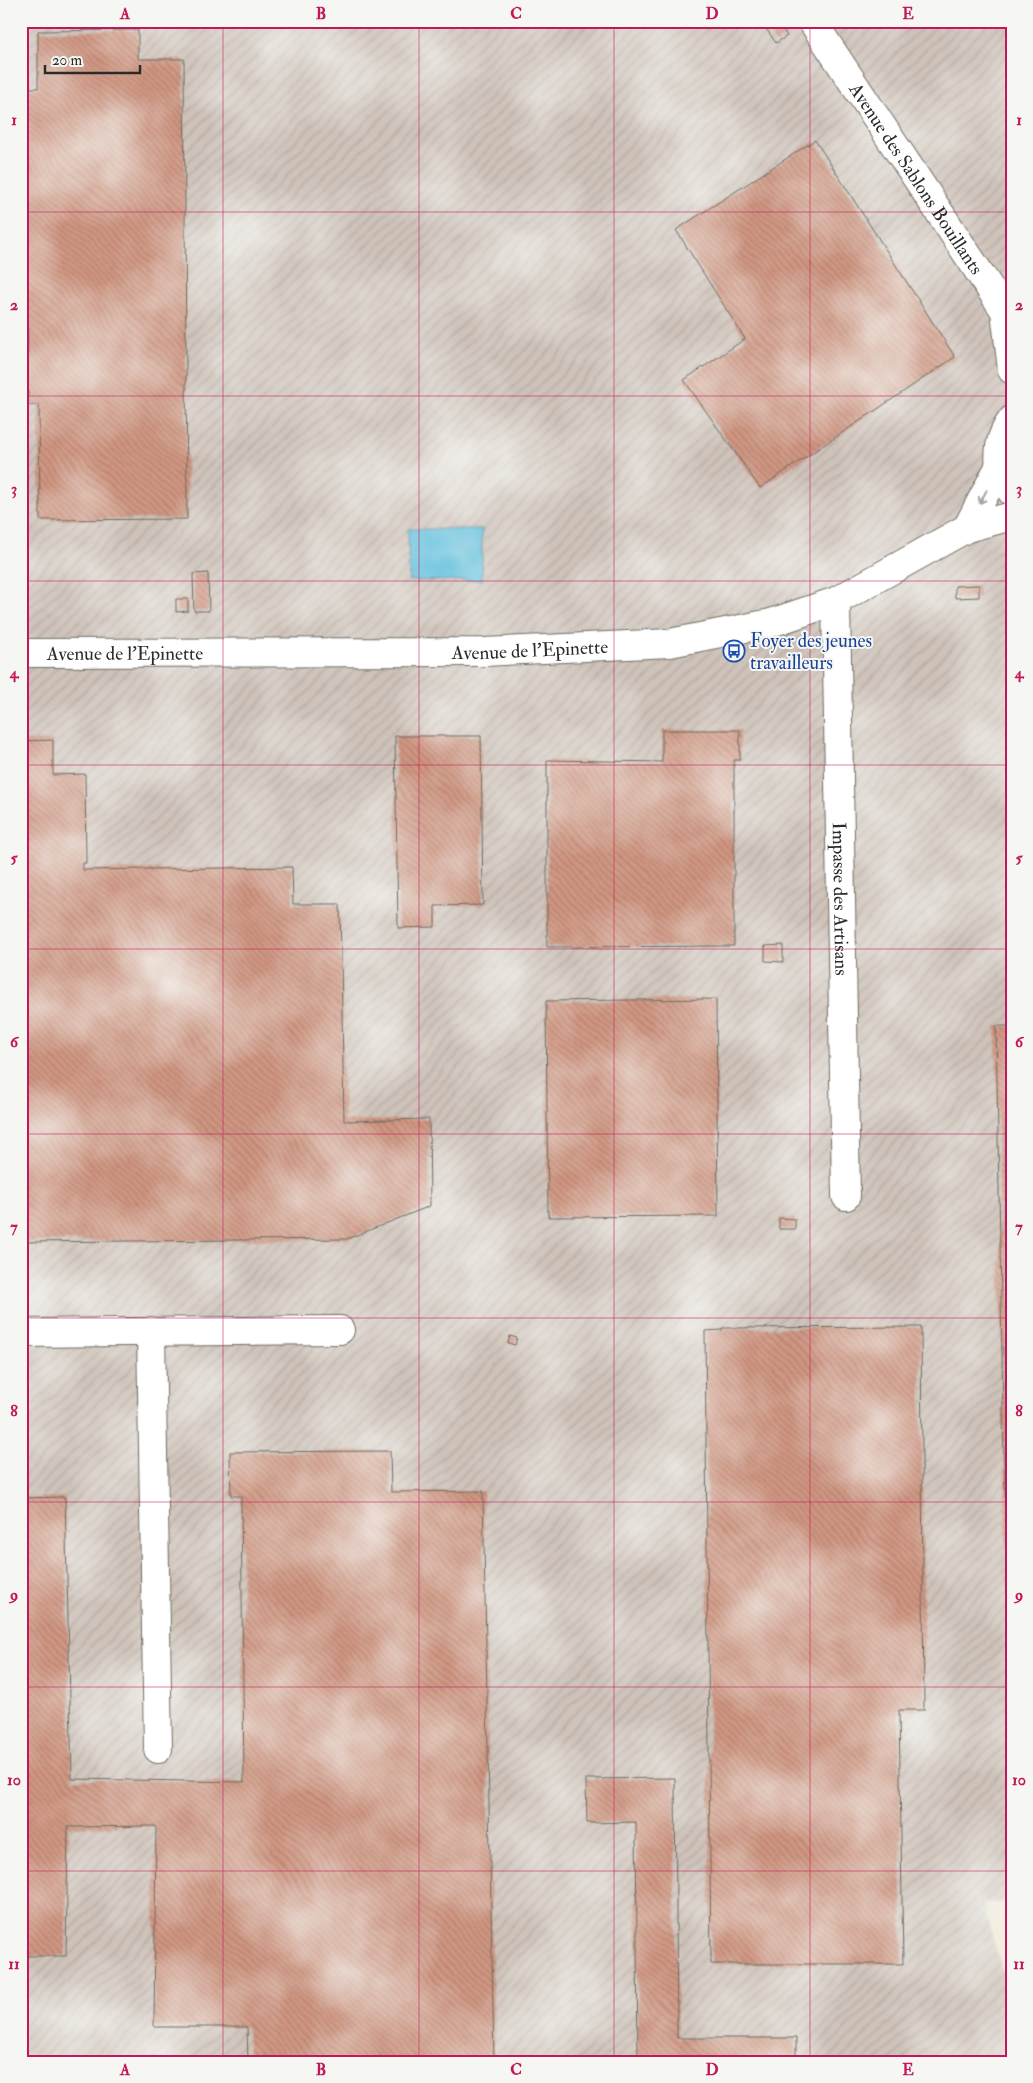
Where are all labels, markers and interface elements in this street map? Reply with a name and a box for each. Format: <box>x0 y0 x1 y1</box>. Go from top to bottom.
text: A <box>119 4 131 24</box>
text: B <box>316 4 326 24</box>
text: C <box>510 4 522 24</box>
text: D <box>705 4 719 24</box>
text: E <box>902 4 914 24</box>
scale bar <box>45 42 140 74</box>
text: 20 m <box>52 51 82 70</box>
street label: Avenue des Sablons Bouillants <box>843 78 988 279</box>
text: 1 <box>11 110 17 130</box>
text: 1 <box>1016 110 1022 130</box>
text: 2 <box>10 295 18 315</box>
text: 2 <box>1015 295 1023 315</box>
text: 3 <box>11 479 17 499</box>
text: 3 <box>1016 479 1022 499</box>
one-way arrow <box>978 489 987 504</box>
place label: Foyer des jeunes travailleurs <box>750 629 872 675</box>
street label: Avenue de l'Epinette <box>451 635 609 665</box>
bus stop icon: Foyer des jeunes travailleurs <box>722 639 746 663</box>
street label: Avenue de l'Epinette <box>46 642 203 667</box>
text: 4 <box>9 663 20 683</box>
text: 4 <box>1014 663 1025 683</box>
street label: Impasse des Artisans <box>826 822 853 976</box>
text: 5 <box>10 848 18 868</box>
text: 5 <box>1015 848 1023 868</box>
text: 6 <box>10 1032 20 1052</box>
text: 6 <box>1015 1032 1025 1052</box>
text: 7 <box>10 1217 18 1237</box>
text: 7 <box>1015 1217 1023 1237</box>
text: 8 <box>10 1401 18 1421</box>
text: 8 <box>1015 1401 1023 1421</box>
text: 9 <box>8 1585 18 1605</box>
text: 9 <box>1013 1585 1023 1605</box>
text: 10 <box>7 1770 21 1790</box>
text: 10 <box>1012 1770 1026 1790</box>
text: 11 <box>8 1954 20 1974</box>
text: 11 <box>1013 1954 1025 1974</box>
text: A <box>119 2060 131 2080</box>
text: B <box>316 2060 326 2080</box>
text: C <box>510 2060 522 2080</box>
text: D <box>705 2060 719 2080</box>
text: E <box>902 2060 914 2080</box>

